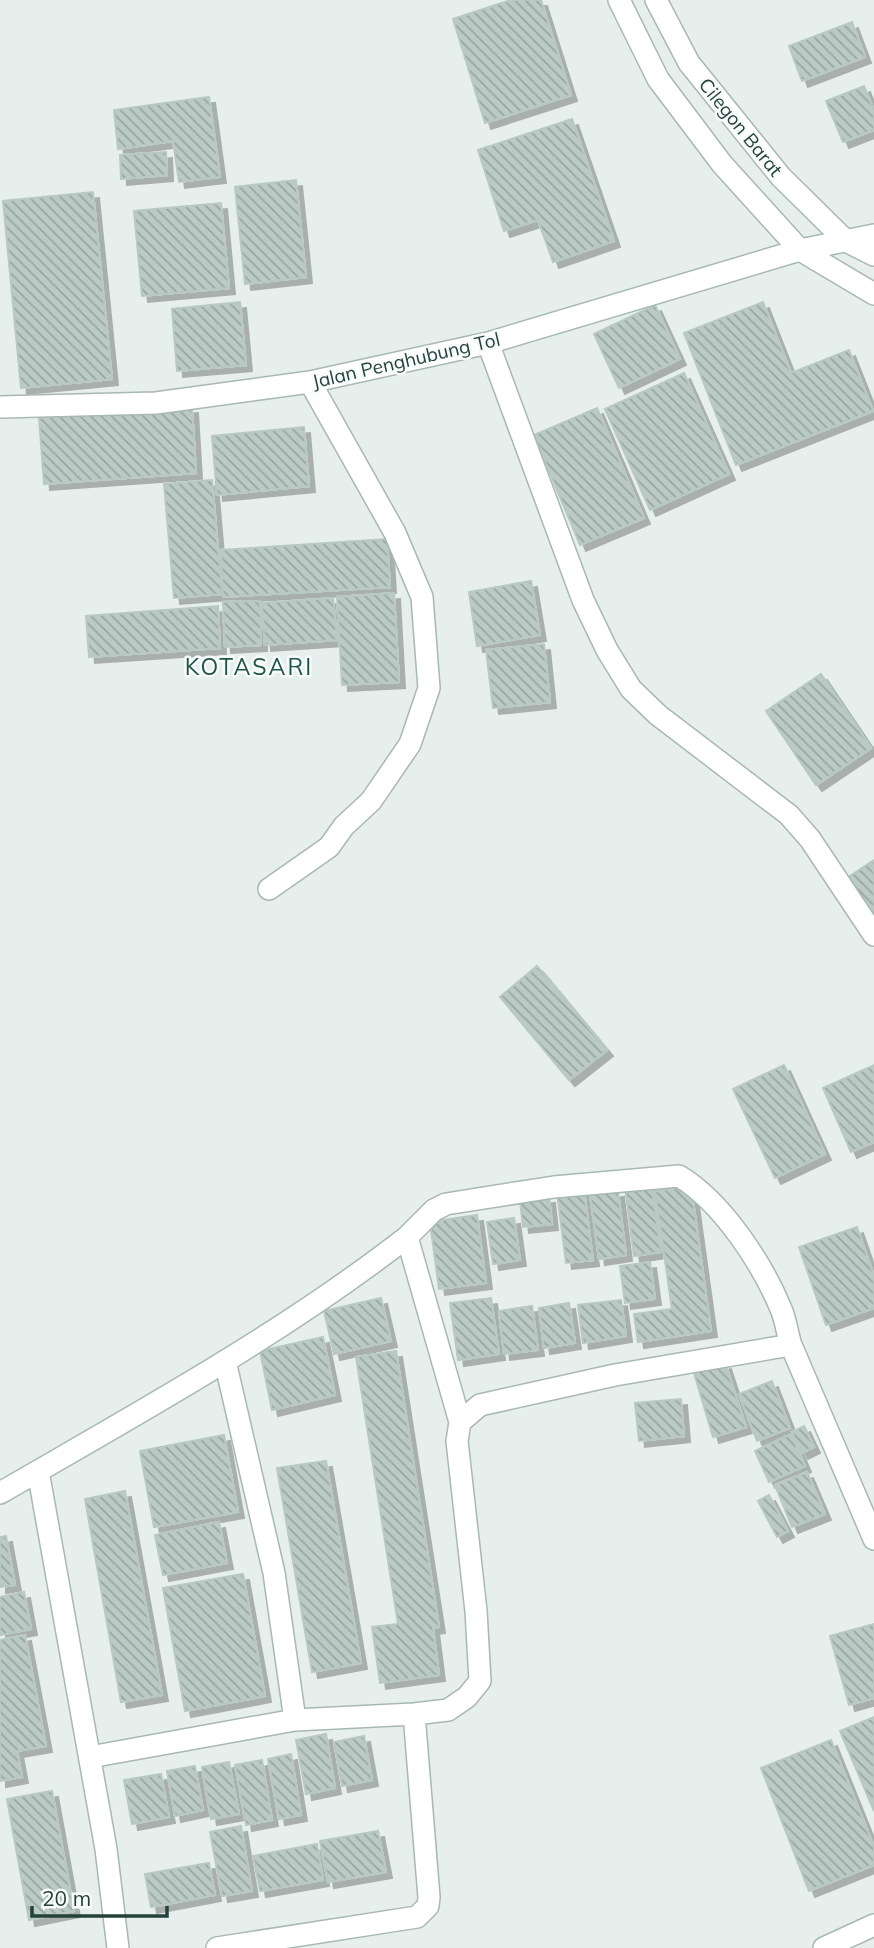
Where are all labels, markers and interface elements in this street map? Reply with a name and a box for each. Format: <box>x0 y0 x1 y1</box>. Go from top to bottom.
street label: Cilegon Barat <box>694 73 788 181</box>
street label: Jalan Penghubung Tol <box>310 327 502 393</box>
district label: KOTASARI <box>185 652 313 681</box>
scale bar <box>32 1874 166 1918</box>
text: 20 m <box>42 1885 91 1911</box>

